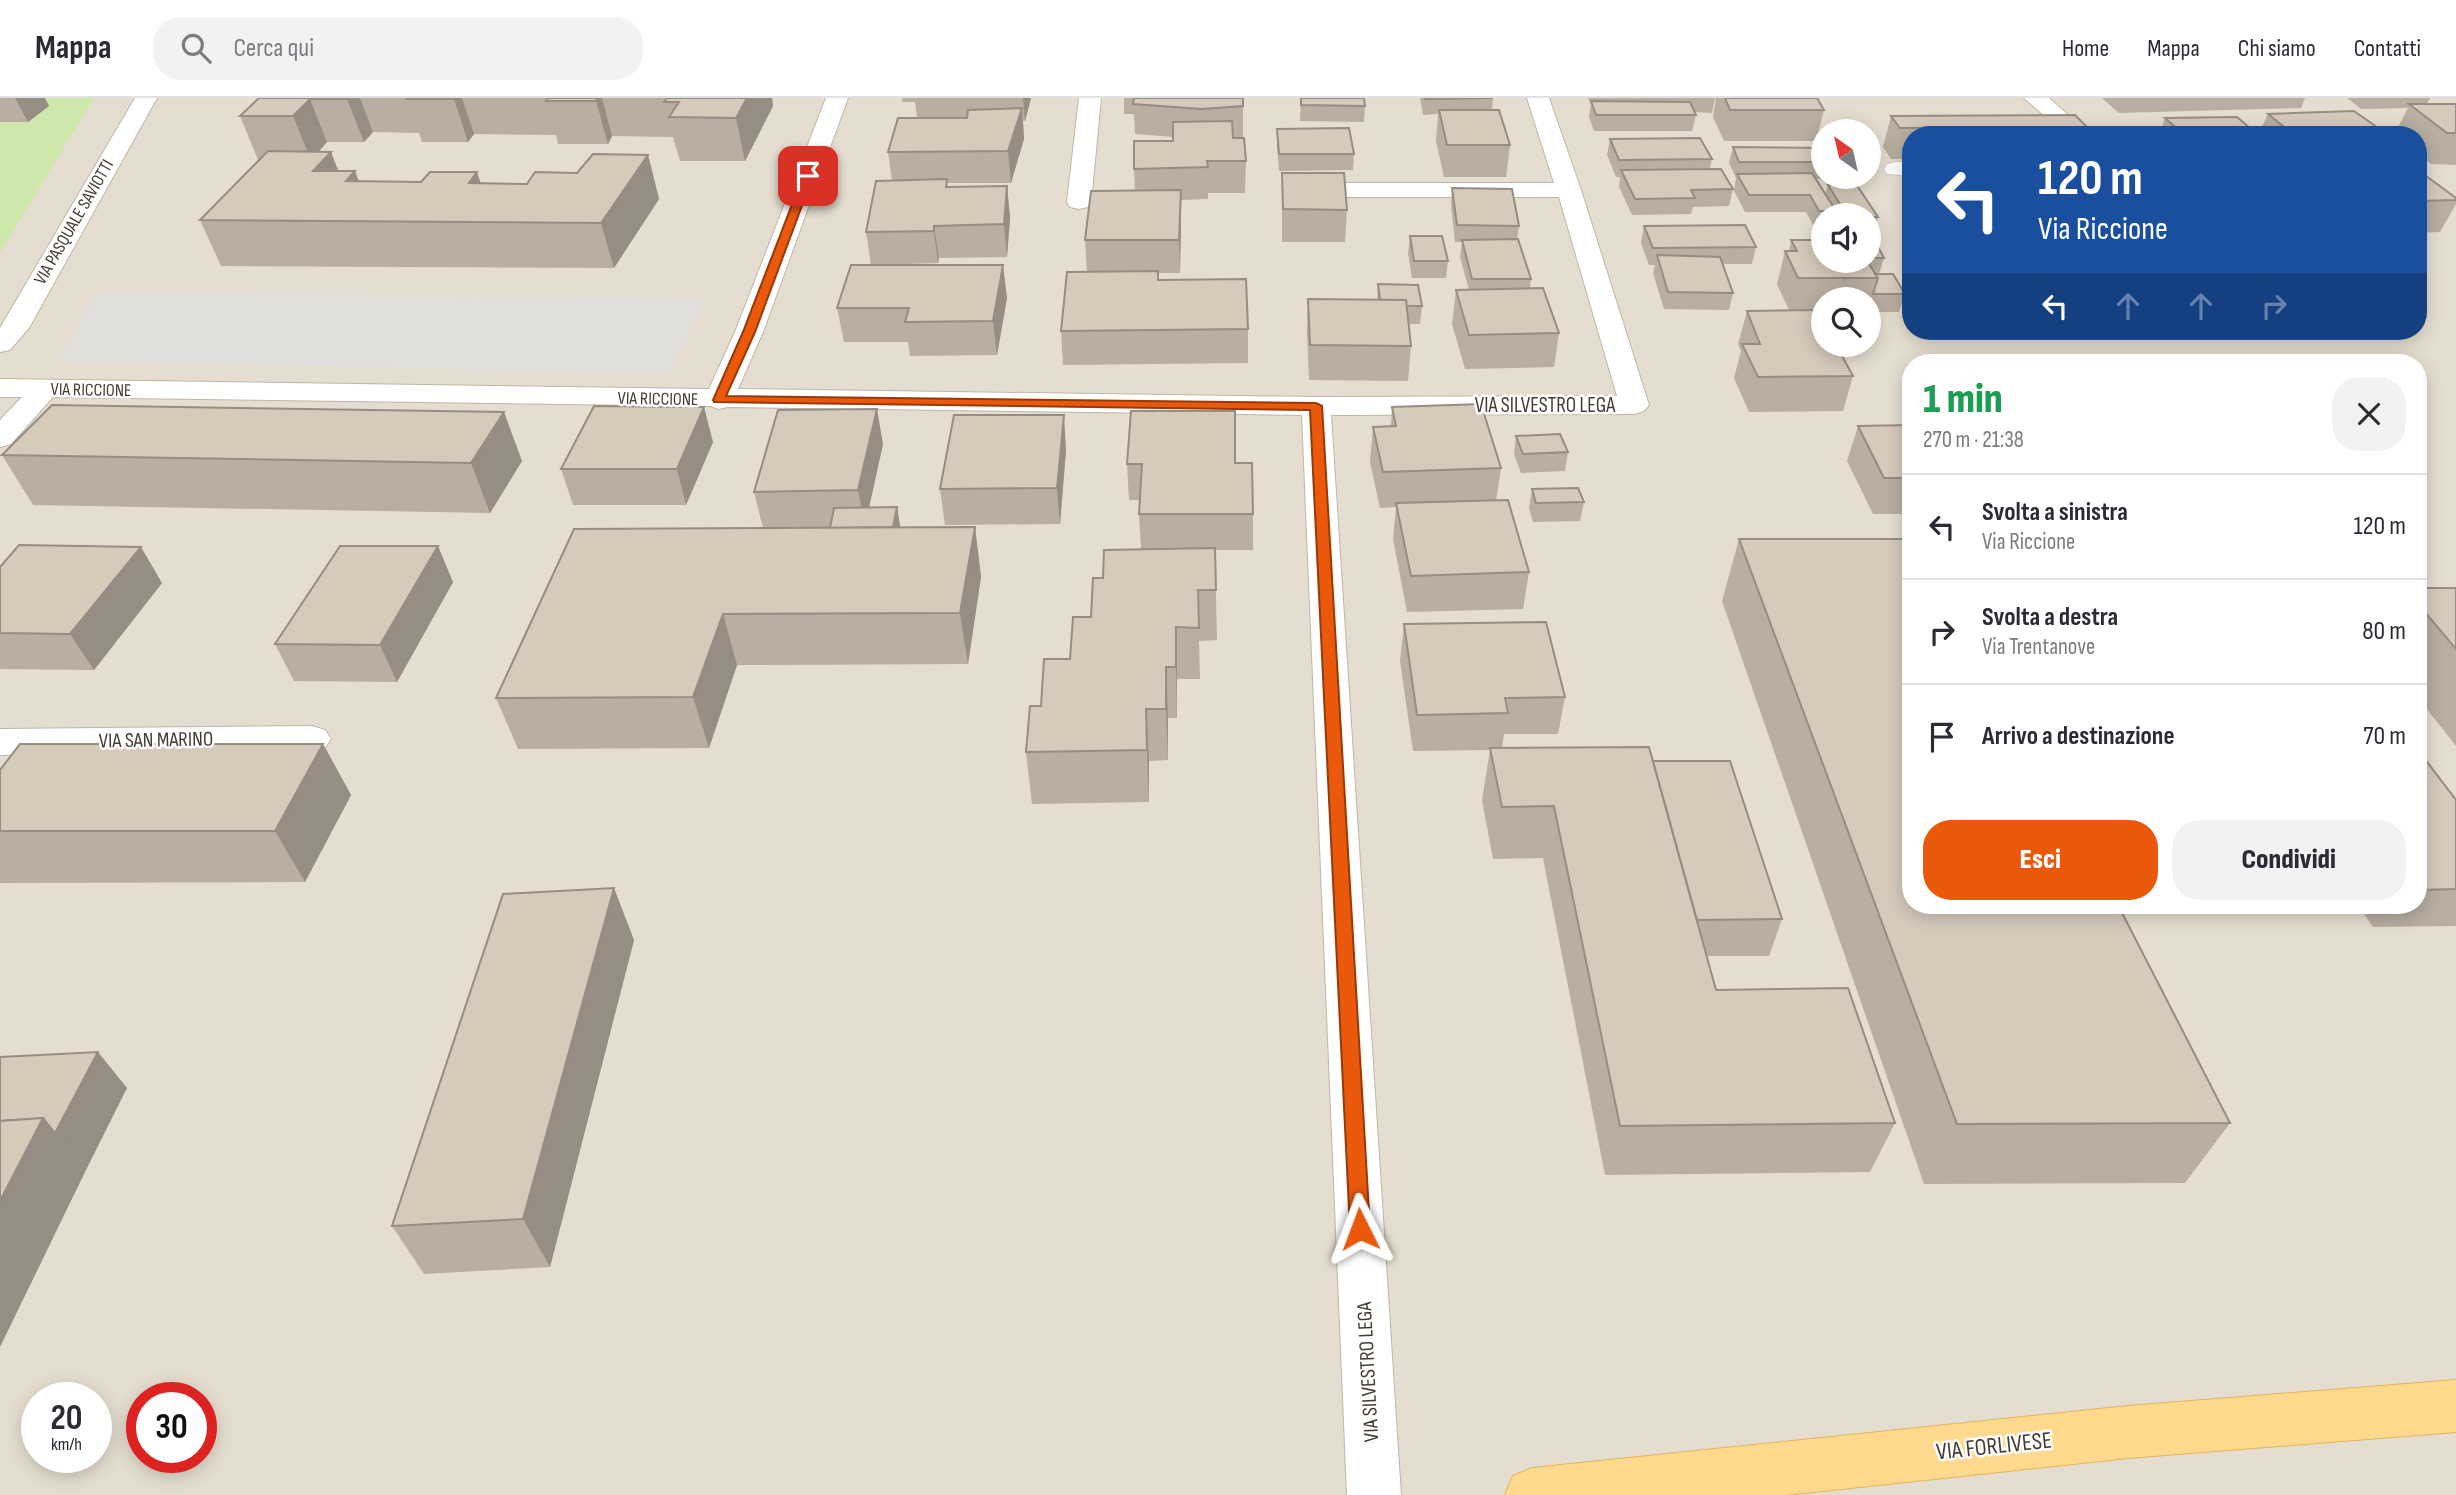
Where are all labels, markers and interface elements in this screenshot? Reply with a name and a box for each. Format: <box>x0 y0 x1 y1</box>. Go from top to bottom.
search box <box>153 17 643 80</box>
text: Mappa <box>35 28 111 68</box>
icon: search <box>177 29 215 67</box>
text: Cerca qui <box>233 33 314 64</box>
text: Home <box>2062 34 2109 63</box>
text: Mappa <box>2147 34 2200 63</box>
text: Chi siamo <box>2238 34 2316 63</box>
text: Contatti <box>2354 34 2421 63</box>
north arrow <box>1811 119 1881 189</box>
map controls <box>1811 119 1881 357</box>
pin <box>778 146 838 206</box>
text: 120 m <box>2038 150 2143 209</box>
icon: left <box>1923 154 2014 245</box>
street label: VIA PASQUALE SAVIOTTI <box>30 156 118 288</box>
icon: arrive <box>789 157 827 195</box>
button: sound <box>1811 203 1881 273</box>
text: Via Riccione <box>2038 210 2168 249</box>
button: search <box>1811 287 1881 357</box>
icon: left <box>2036 287 2074 325</box>
icon: ahead <box>2109 287 2147 325</box>
icon: ahead <box>2182 287 2220 325</box>
icon: right <box>2255 287 2293 325</box>
text: 1 min <box>1923 374 2003 425</box>
button: close <box>2332 377 2406 451</box>
street label: VIA RICCIONE <box>50 379 132 401</box>
street label: VIA RICCIONE <box>617 388 699 410</box>
street label: VIA SILVESTRO LEGA <box>1475 393 1616 418</box>
text: 270 m · 21:38 <box>1923 426 2024 454</box>
text: Svolta a sinistra <box>1982 497 2128 528</box>
icon: left <box>1923 508 1961 546</box>
text: 120 m <box>2353 511 2406 542</box>
text: Via Riccione <box>1982 528 2075 556</box>
text: Svolta a destra <box>1982 602 2118 633</box>
icon: right <box>1923 613 1961 651</box>
text: 80 m <box>2362 616 2406 647</box>
text: Via Trentanove <box>1982 633 2095 661</box>
icon: arrive <box>1923 718 1961 756</box>
text: Arrivo a destinazione <box>1982 721 2175 752</box>
text: 70 m <box>2363 721 2406 752</box>
street label: VIA SAN MARINO <box>99 727 213 753</box>
button: Esci <box>1923 820 2158 900</box>
button: Condividi <box>2172 820 2406 900</box>
position arrow <box>1323 1192 1397 1266</box>
street label: VIA SILVESTRO LEGA <box>1352 1300 1384 1443</box>
speed limit sign: 30 <box>126 1382 217 1473</box>
text: 20 <box>51 1397 83 1440</box>
street label: VIA FORLIVESE <box>1935 1425 2053 1467</box>
text: km/h <box>51 1434 82 1455</box>

